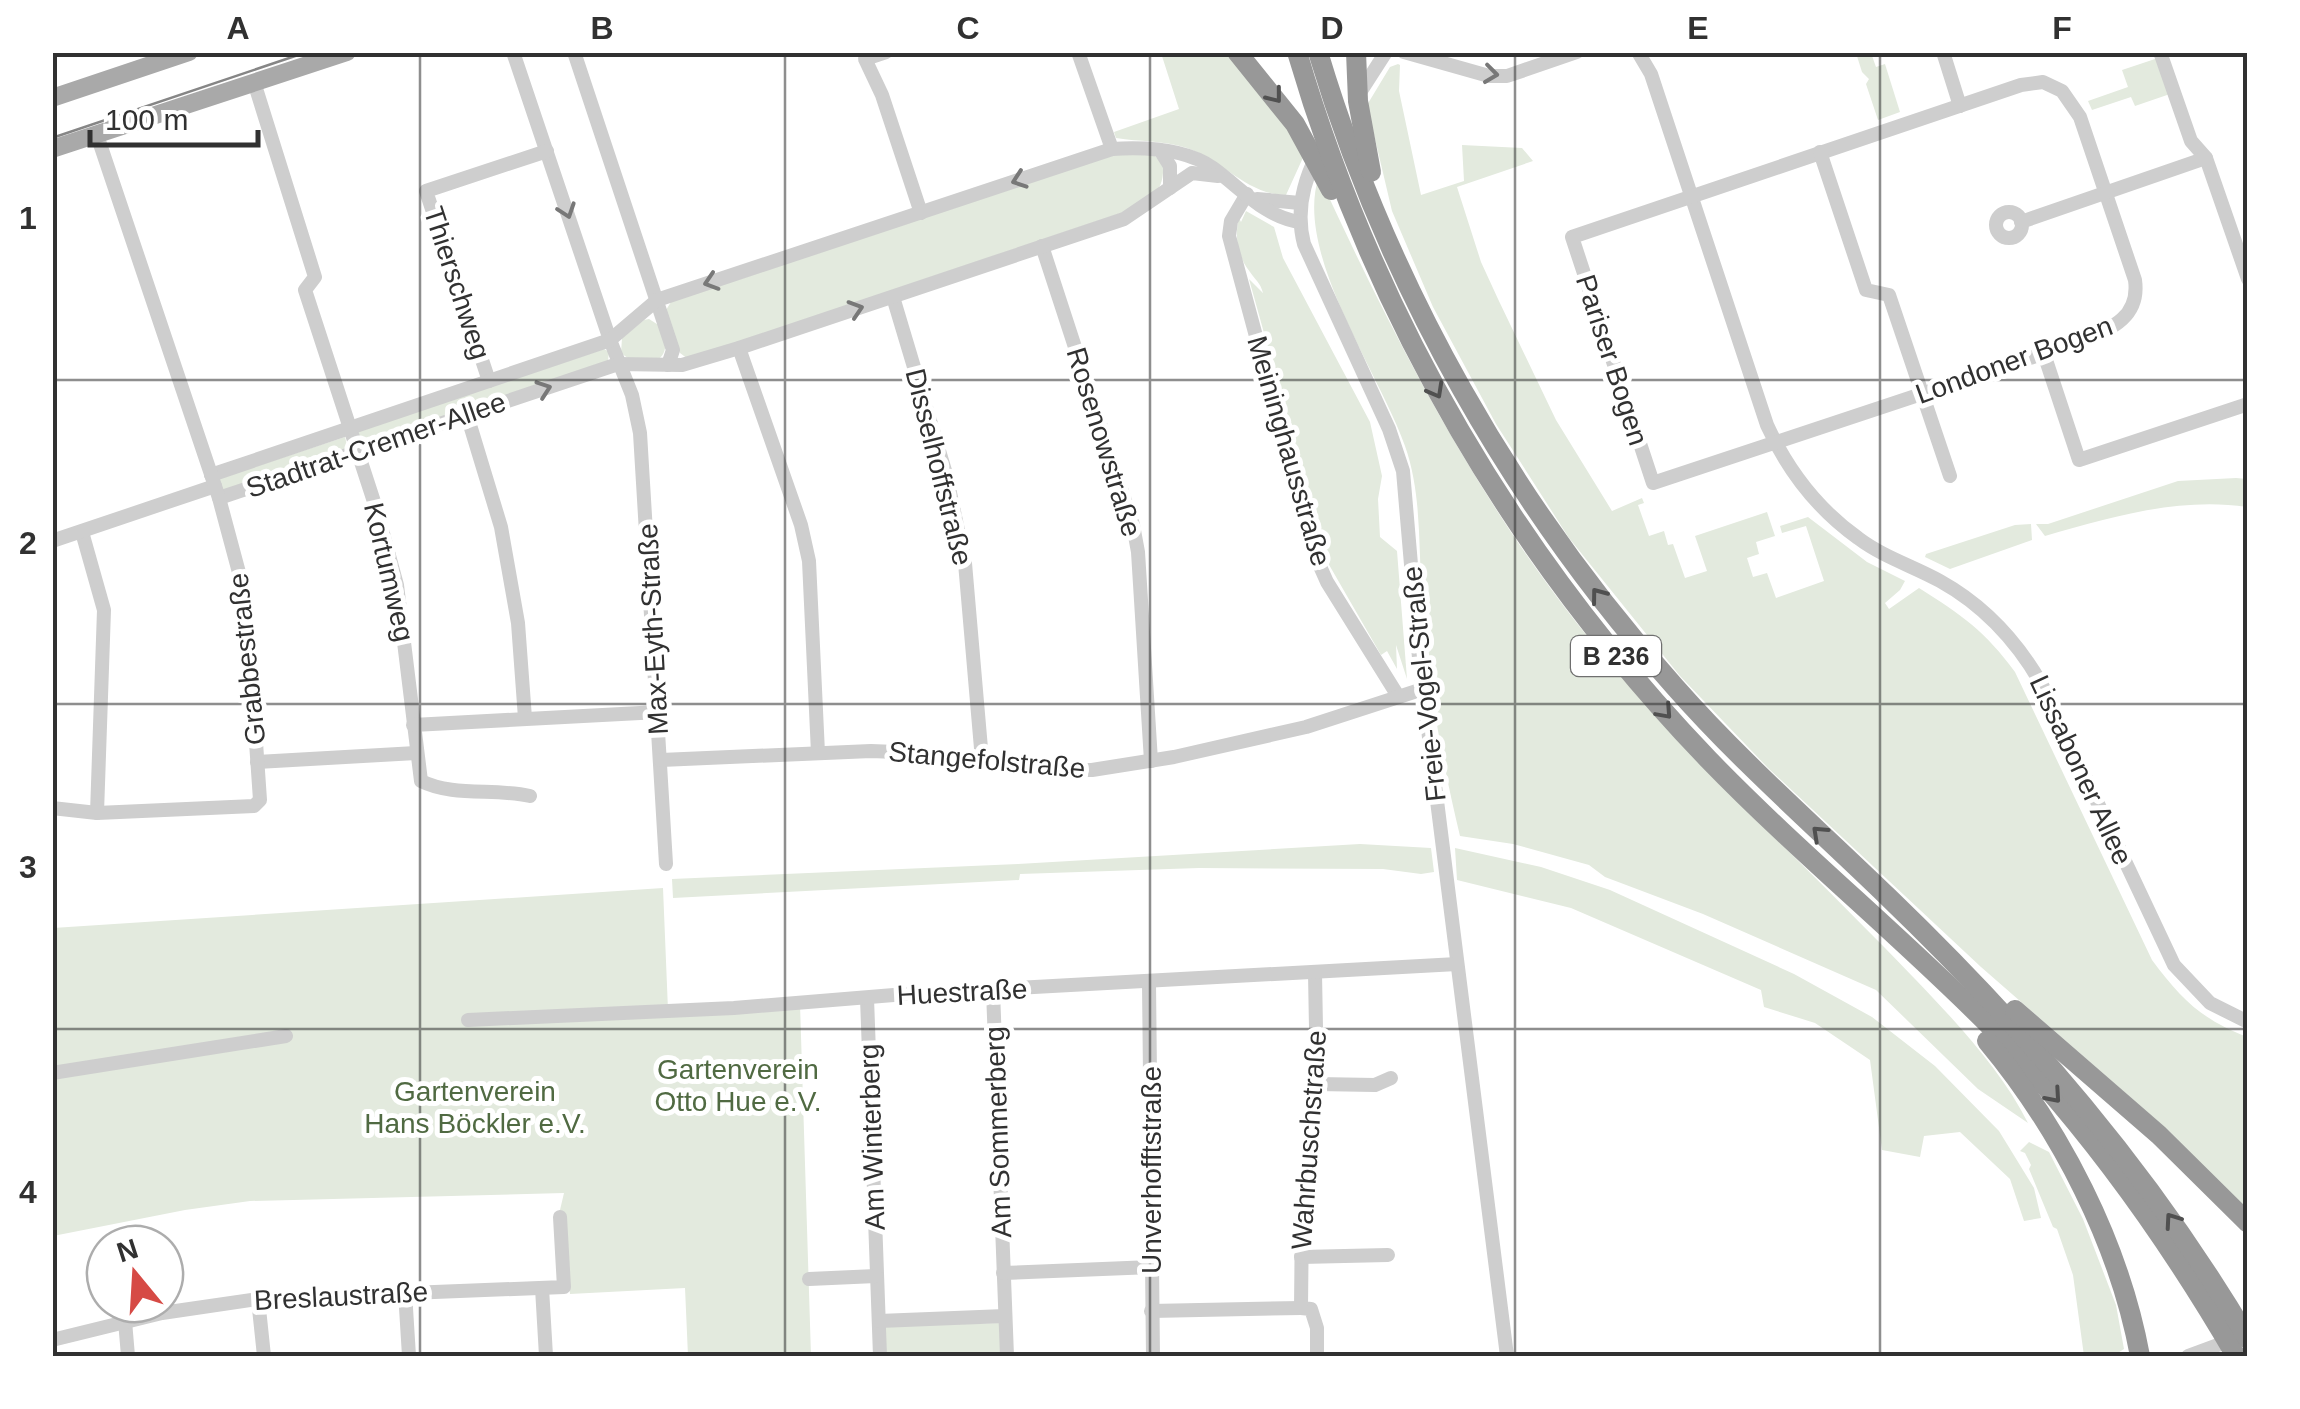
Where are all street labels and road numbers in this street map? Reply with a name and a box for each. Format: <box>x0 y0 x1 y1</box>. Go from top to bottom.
street label: Thierschweg <box>418 203 496 363</box>
street label: Pariser Bogen <box>1570 271 1654 449</box>
street label: Londoner Bogen <box>1911 310 2117 410</box>
street label: Meininghausstraße <box>1241 332 1337 570</box>
street label: Rosenowstraße <box>1061 344 1147 540</box>
street label: Disselhoffstraße <box>900 365 978 569</box>
street label: Stadtrat-Cremer-Allee <box>242 386 510 504</box>
street label: Kortumweg <box>358 500 420 644</box>
street label: Max-Eyth-Straße <box>632 523 674 735</box>
street label: Freie-Vogel-Straße <box>1396 565 1452 803</box>
street label: Grabbestraße <box>223 571 271 747</box>
road number: B 236 <box>1571 636 1661 676</box>
street label: Lissaboner Allee <box>2024 670 2138 870</box>
street label: Stangefolstraße <box>887 736 1087 784</box>
street label: Huestraße <box>896 973 1028 1011</box>
street label: Am Sommerberg <box>979 1026 1017 1238</box>
street label: Wahrbuschstraße <box>1286 1029 1332 1251</box>
street label: Am Winterberg <box>853 1043 891 1231</box>
street label: Unverhofftstraße <box>1136 1066 1167 1274</box>
street label: Breslaustraße <box>253 1276 429 1316</box>

